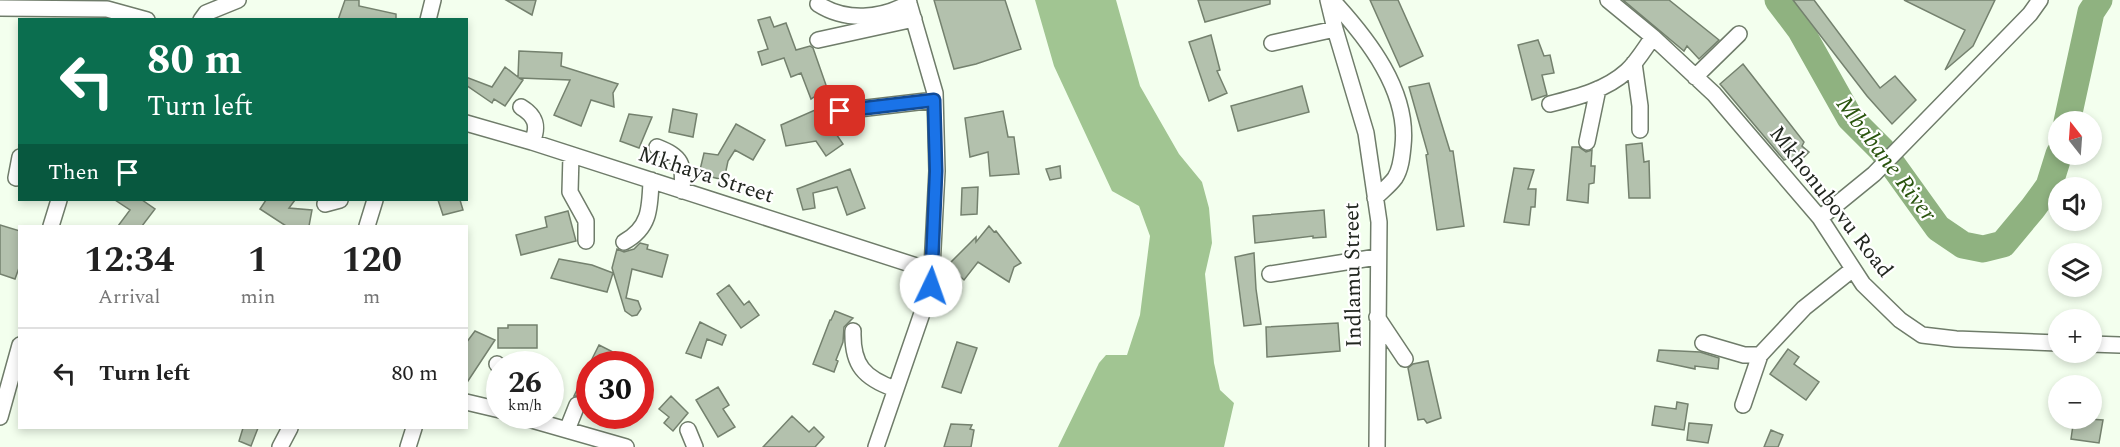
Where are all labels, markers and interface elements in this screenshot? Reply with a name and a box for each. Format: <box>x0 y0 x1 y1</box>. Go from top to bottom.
text: 80 m <box>147 29 242 92</box>
icon: left <box>48 42 126 120</box>
pin <box>814 85 865 136</box>
text: Turn left <box>147 86 253 128</box>
water label: Mbabane River <box>1827 88 1946 230</box>
icon: arrive <box>823 94 856 127</box>
north arrow <box>2048 111 2102 165</box>
map controls <box>2048 111 2102 429</box>
street label: Mkhonubovu Road <box>1761 119 1901 285</box>
street label: Mkhaya Street <box>634 138 778 213</box>
text: Then <box>48 156 99 189</box>
icon: arrive <box>111 156 144 189</box>
button: sound <box>2048 177 2102 231</box>
street label: Indlamu Street <box>1335 202 1371 348</box>
text: 12:34 <box>84 233 174 288</box>
text: 1 <box>248 233 268 288</box>
text: 120 <box>341 233 402 288</box>
button: layers <box>2048 243 2102 297</box>
position arrow <box>899 254 963 318</box>
text: Arrival <box>98 282 160 312</box>
text: min <box>240 282 275 312</box>
text: m <box>363 282 380 312</box>
button: + <box>2048 309 2102 363</box>
speed limit sign: 30 <box>576 351 654 429</box>
icon: left <box>48 357 81 390</box>
text: Turn left <box>99 357 191 390</box>
text: 80 m <box>392 357 438 390</box>
text: 26 <box>508 360 542 406</box>
button: − <box>2048 375 2102 429</box>
text: km/h <box>508 394 542 417</box>

